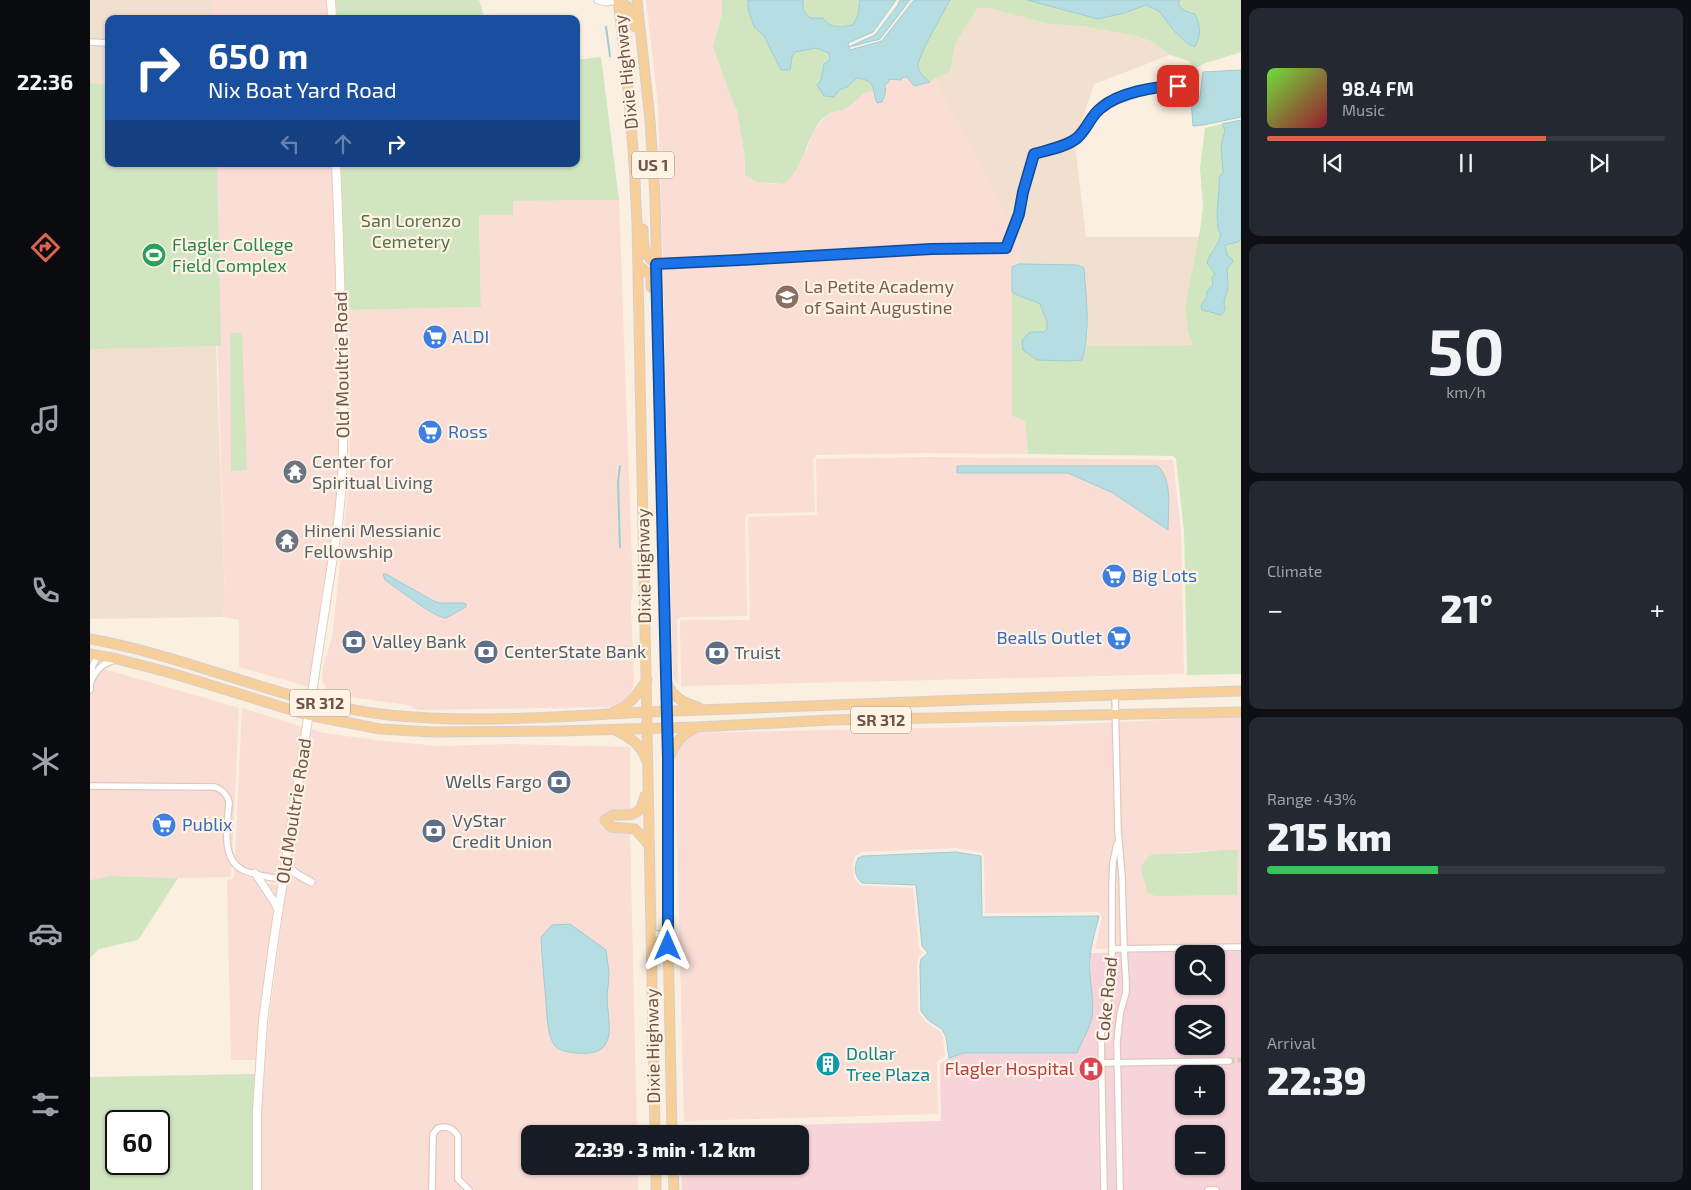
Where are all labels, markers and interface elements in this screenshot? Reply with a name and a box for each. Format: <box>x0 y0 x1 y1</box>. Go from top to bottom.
street label: Dixie Highway <box>608 13 642 131</box>
text: 650 m <box>208 34 308 76</box>
icon: right <box>125 35 190 100</box>
pin <box>1157 65 1199 107</box>
text: 22:36 <box>17 68 73 94</box>
icon: arrive <box>1164 72 1192 100</box>
text: Nix Boat Yard Road <box>208 76 397 102</box>
text: 98.4 FM <box>1342 77 1414 100</box>
text: Music <box>1342 100 1385 119</box>
icon: left <box>276 130 304 158</box>
icon: ahead <box>329 130 357 158</box>
icon: right <box>382 130 410 158</box>
icon: previous <box>1319 149 1347 177</box>
icon: pause <box>1452 149 1480 177</box>
icon: next <box>1585 149 1613 177</box>
road number: US 1 <box>632 152 674 178</box>
park label: San Lorenzo Cemetery <box>361 209 461 252</box>
icon: directions <box>28 230 63 265</box>
place label: Flagler College Field Complex <box>172 233 293 276</box>
sports icon: Flagler College Field Complex <box>141 242 167 268</box>
place label: La Petite Academy of Saint Augustine <box>804 275 954 318</box>
school or university icon: La Petite Academy of Saint Augustine <box>774 284 800 310</box>
street label: Old Moultrie Road <box>329 291 353 439</box>
text: 50 <box>1428 310 1504 388</box>
supermarket icon: ALDI <box>422 324 448 350</box>
place label: ALDI <box>452 325 489 347</box>
text: km/h <box>1446 382 1486 401</box>
icon: music <box>28 402 63 437</box>
supermarket icon: Ross <box>417 419 443 445</box>
place label: Ross <box>448 420 488 442</box>
place label: Center for Spiritual Living <box>312 450 433 493</box>
temple icon: Center for Spiritual Living <box>282 459 308 485</box>
street label: Dixie Highway <box>631 508 655 624</box>
place label: Hineni Messianic Fellowship <box>304 519 442 562</box>
temple icon: Hineni Messianic Fellowship <box>274 528 300 554</box>
text: Climate <box>1267 561 1322 580</box>
supermarket icon: Big Lots <box>1101 563 1127 589</box>
place label: Big Lots <box>1132 564 1197 586</box>
icon: phone <box>28 573 63 608</box>
text: 21° <box>1440 585 1493 631</box>
text: − <box>1267 592 1283 626</box>
text: + <box>1650 592 1665 626</box>
supermarket icon: Bealls Outlet <box>1106 625 1132 651</box>
place label: Bealls Outlet <box>996 626 1102 648</box>
bank icon: Valley Bank <box>341 629 367 655</box>
place label: Valley Bank <box>372 630 466 652</box>
bank icon: CenterState Bank <box>473 639 499 665</box>
place label: CenterState Bank <box>504 640 646 662</box>
bank icon: Truist <box>704 640 730 666</box>
place label: Truist <box>734 641 781 663</box>
road number: SR 312 <box>290 690 350 716</box>
road number: SR 312 <box>851 706 911 734</box>
street label: Old Moultrie Road <box>271 737 315 885</box>
icon: climate <box>28 744 63 779</box>
bank icon: Wells Fargo <box>546 769 572 795</box>
place label: Wells Fargo <box>445 770 542 792</box>
text: Range · 43% <box>1267 789 1356 808</box>
place label: VyStar Credit Union <box>452 809 552 852</box>
supermarket icon: Publix <box>151 812 177 838</box>
place label: Publix <box>182 813 233 835</box>
text: 215 km <box>1267 813 1392 859</box>
bank icon: VyStar Credit Union <box>421 818 447 844</box>
icon: car <box>28 916 63 951</box>
position arrow <box>641 919 693 971</box>
map controls <box>1175 945 1225 1175</box>
button: search <box>1175 945 1225 995</box>
street label: Coke Road <box>1091 956 1121 1042</box>
street label: Dixie Highway <box>640 988 664 1104</box>
button: layers <box>1175 1005 1225 1055</box>
text: Arrival <box>1267 1033 1316 1052</box>
place label: Dollar Tree Plaza <box>846 1042 930 1085</box>
building icon: Dollar Tree Plaza <box>815 1051 841 1077</box>
hospital icon: Flagler Hospital <box>1078 1056 1104 1082</box>
place label: Flagler Hospital <box>945 1057 1075 1079</box>
text: 22:39 <box>1267 1057 1367 1103</box>
button: + <box>1175 1065 1225 1115</box>
icon: filters <box>28 1087 63 1122</box>
speed limit sign: 60 <box>105 1110 170 1175</box>
button: − <box>1175 1125 1225 1175</box>
text: 22:39 · 3 min · 1.2 km <box>574 1138 756 1161</box>

